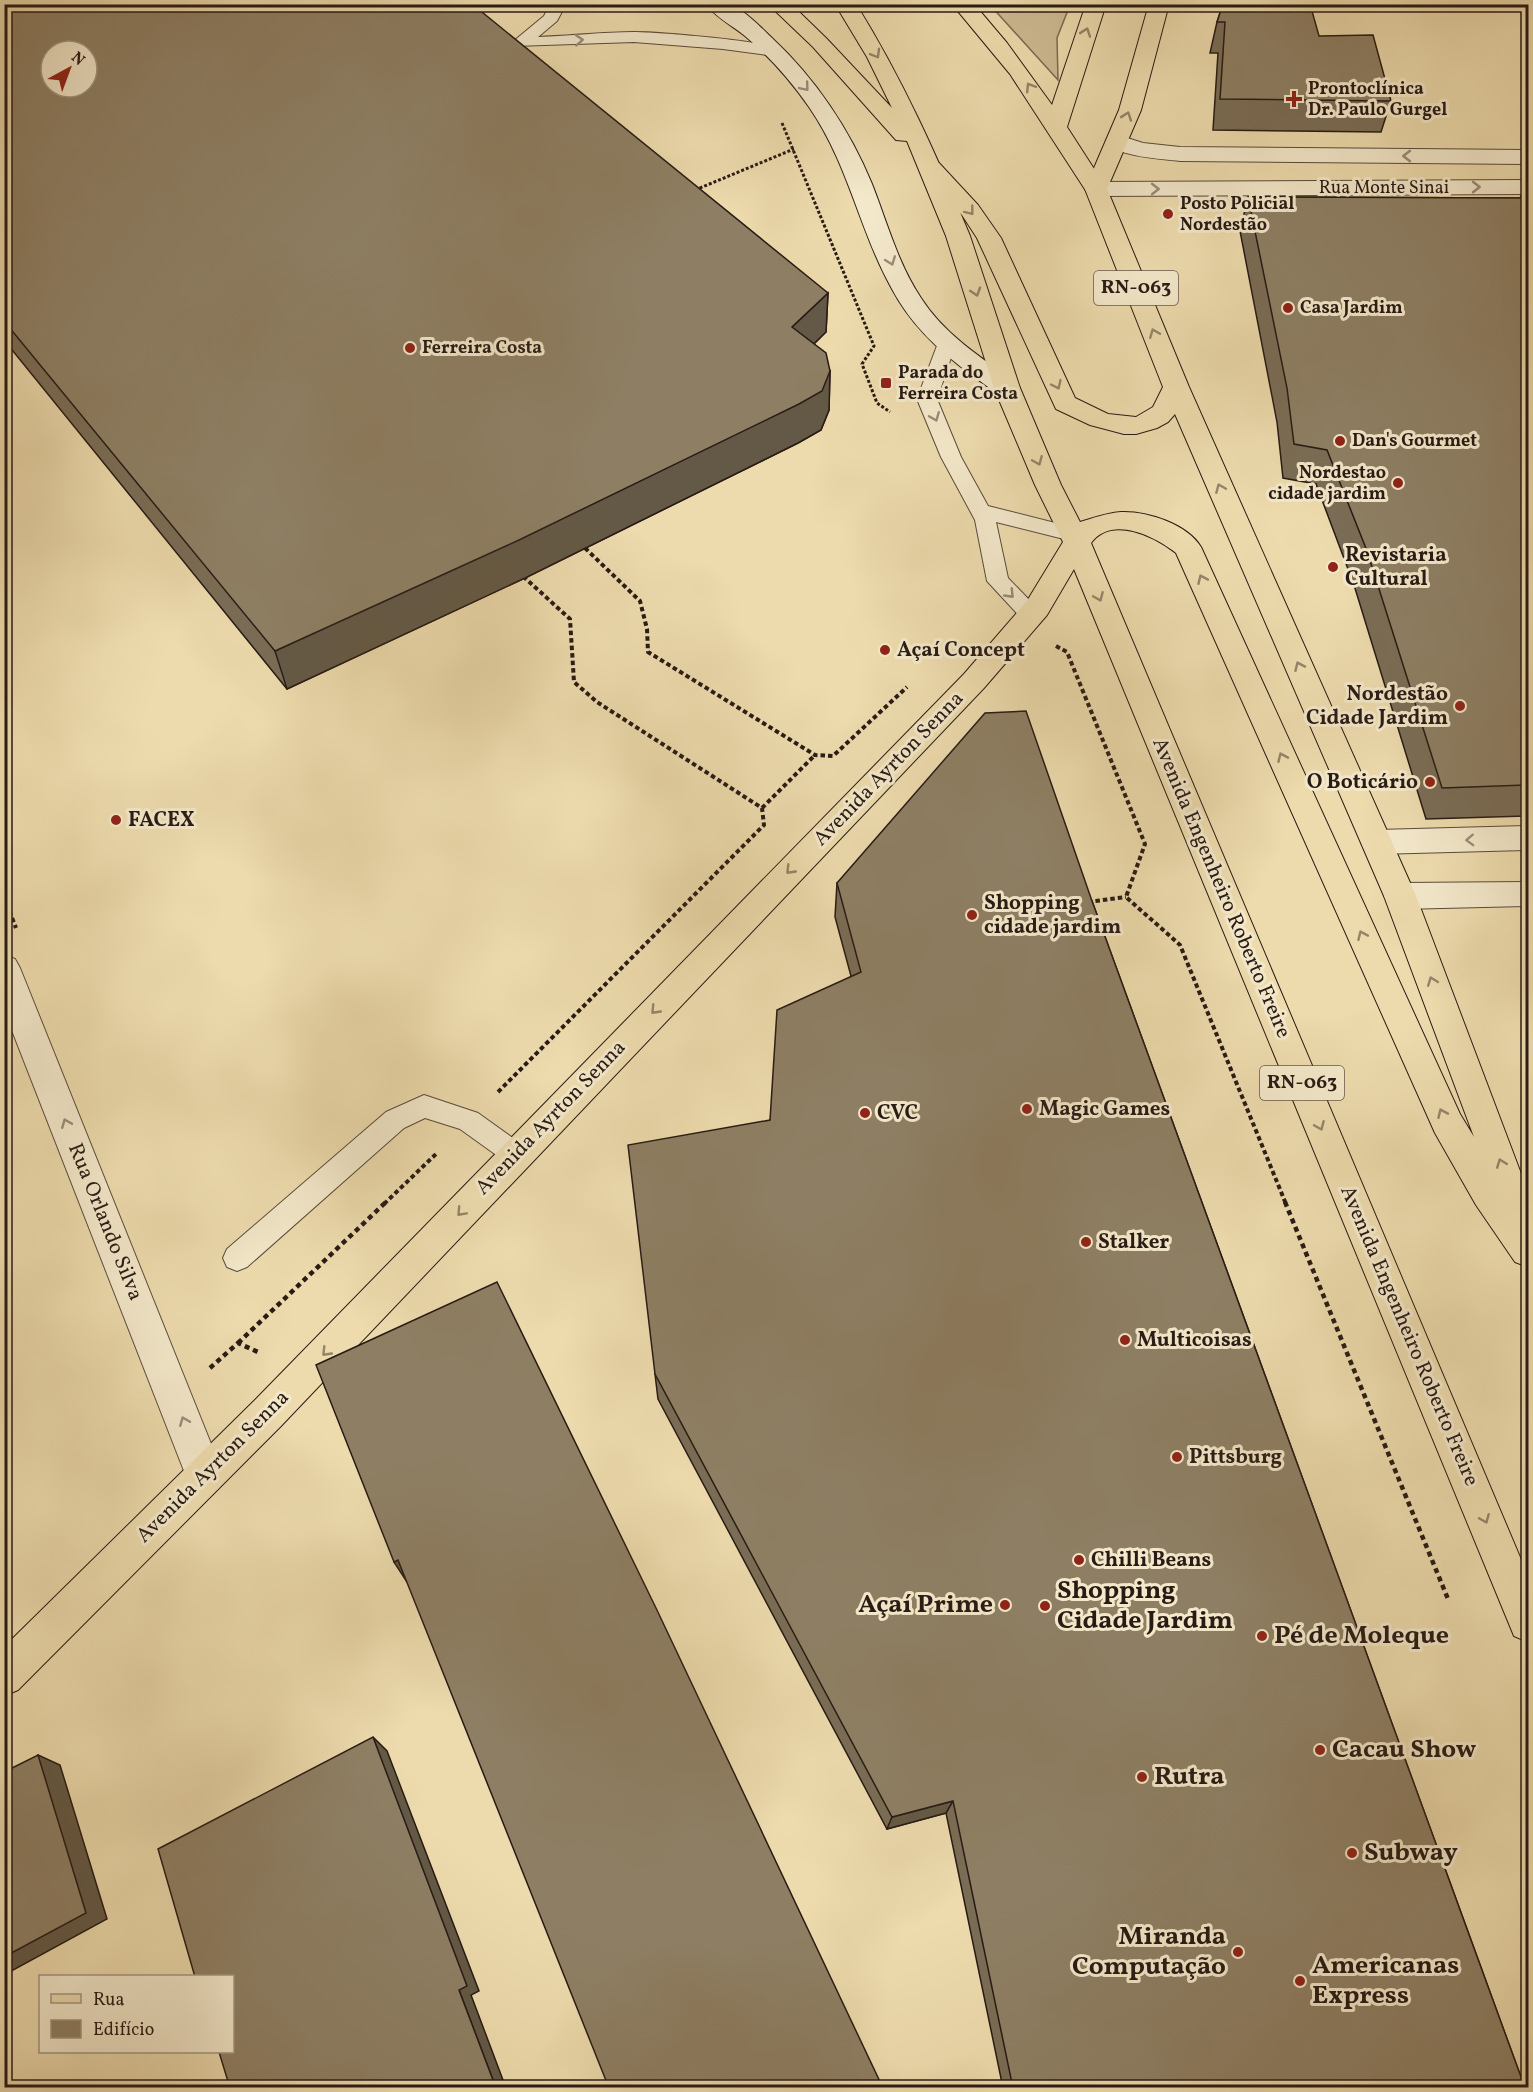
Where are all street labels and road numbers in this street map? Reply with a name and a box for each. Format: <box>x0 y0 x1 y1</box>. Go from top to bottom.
street label: Rua Monte Sinai <box>1319 176 1449 201</box>
road number: RN-063 <box>1094 271 1178 305</box>
street label: Avenida Ayrton Senna <box>807 685 971 853</box>
street label: Avenida Engenheiro Roberto Freire <box>1144 733 1298 1043</box>
street label: Avenida Ayrton Senna <box>469 1034 633 1202</box>
road number: RN-063 <box>1260 1066 1344 1100</box>
street label: Rua Orlando Silva <box>60 1139 150 1305</box>
street label: Avenida Engenheiro Roberto Freire <box>1332 1181 1486 1491</box>
street label: Avenida Ayrton Senna <box>130 1384 296 1550</box>

